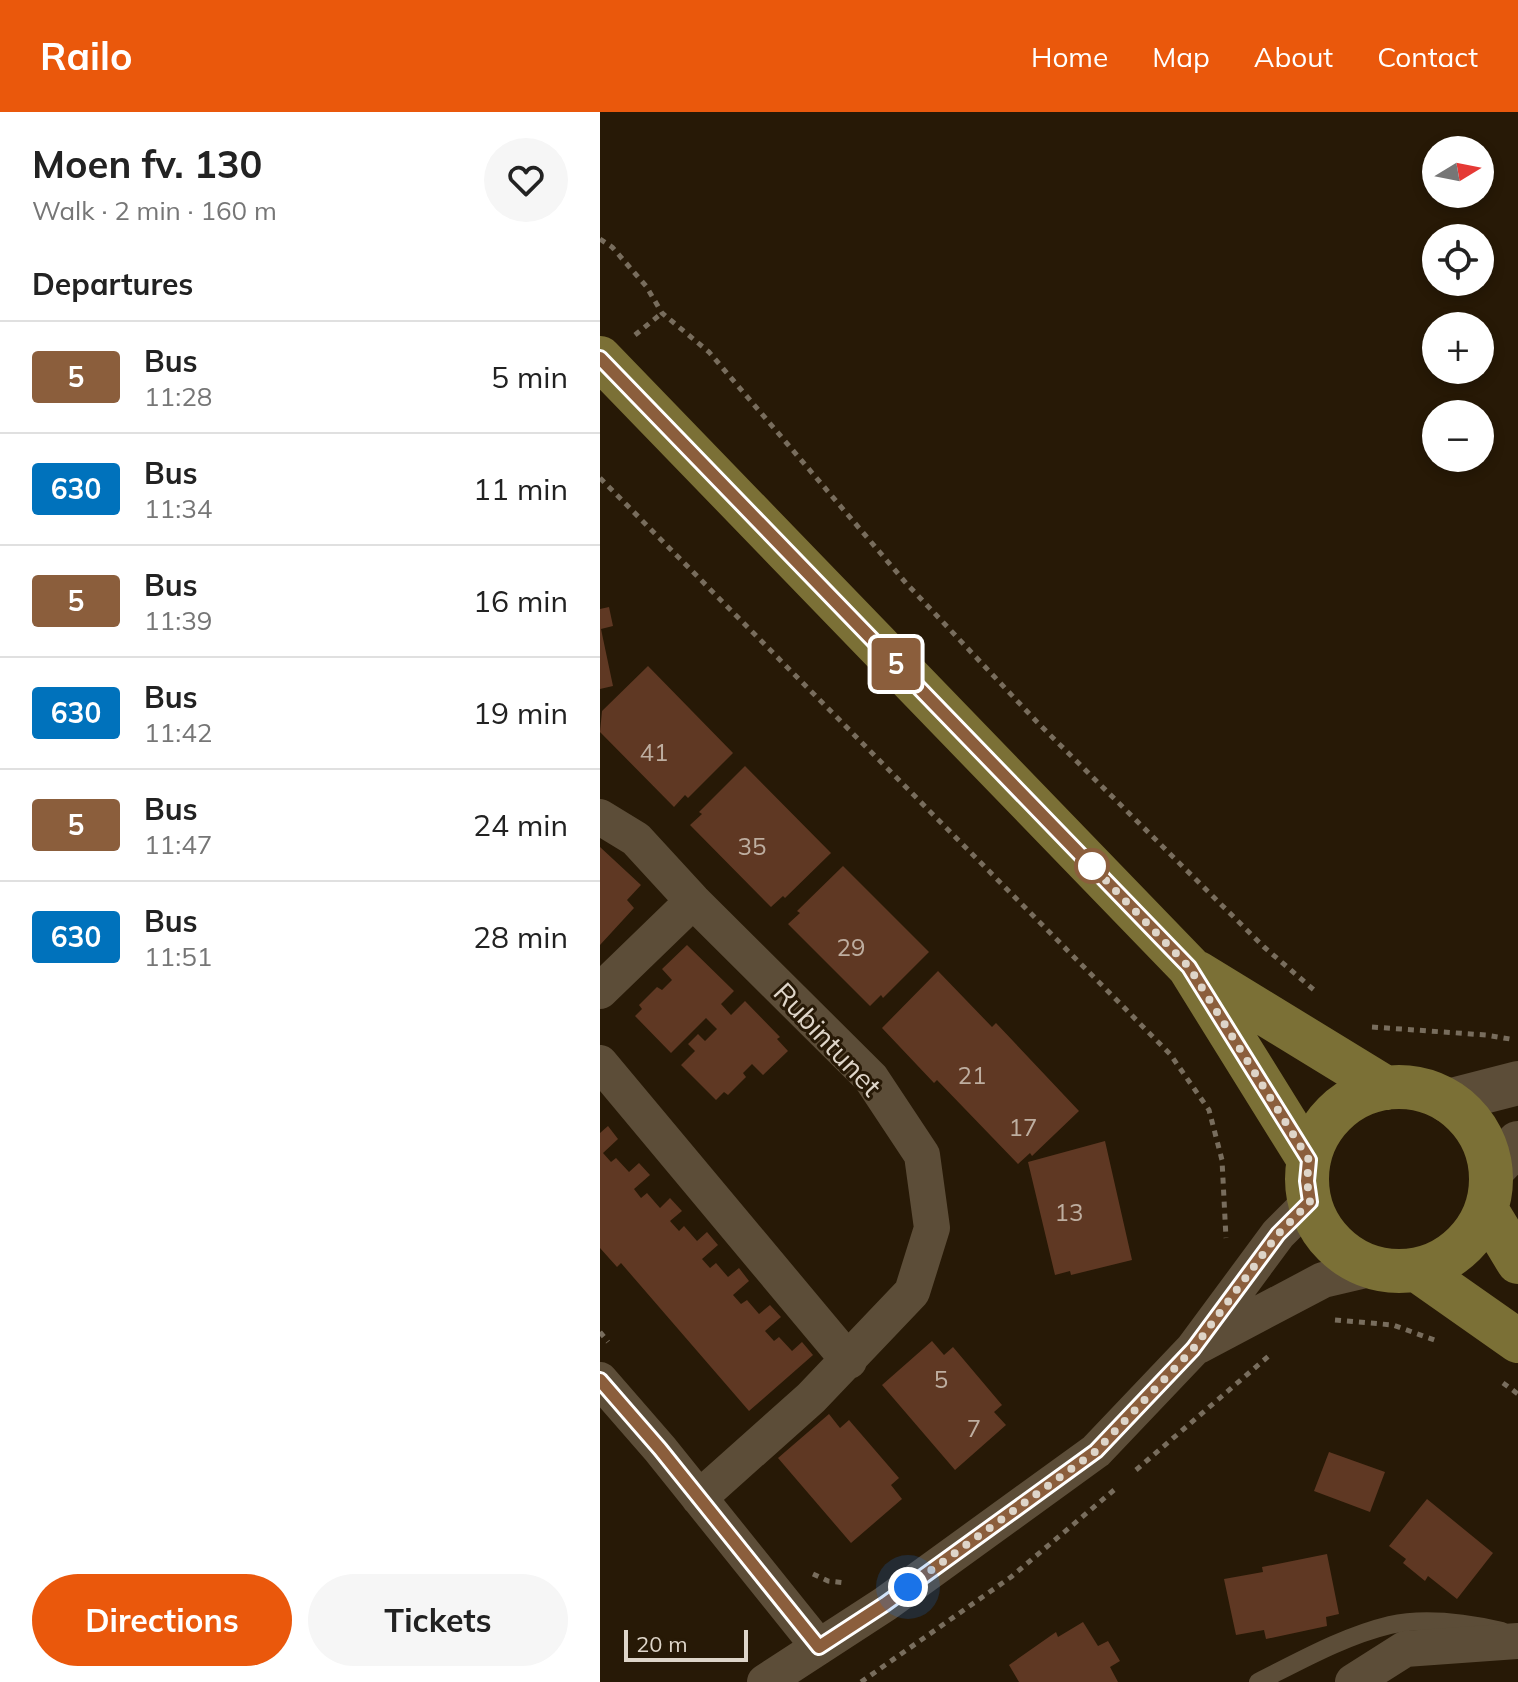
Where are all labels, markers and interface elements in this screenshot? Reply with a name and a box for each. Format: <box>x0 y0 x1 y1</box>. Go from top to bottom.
text: Railo <box>40 32 132 80</box>
text: Home <box>1031 39 1108 74</box>
text: Map <box>1152 39 1210 74</box>
text: About <box>1254 39 1333 74</box>
text: Contact <box>1377 39 1478 74</box>
north arrow <box>1422 136 1494 208</box>
map controls <box>1422 136 1494 472</box>
button: heart <box>484 138 568 222</box>
text: Moen fv. 130 <box>32 140 262 188</box>
text: Walk · 2 min · 160 m <box>32 194 277 227</box>
button: locate <box>1422 224 1494 296</box>
text: Departures <box>32 265 193 303</box>
button: + <box>1422 312 1494 384</box>
text: Bus <box>144 342 198 380</box>
text: 5 min <box>491 358 568 396</box>
text: 5 <box>68 359 84 394</box>
text: 11:28 <box>144 380 212 413</box>
button: − <box>1422 400 1494 472</box>
text: Bus <box>144 454 198 492</box>
text: 11 min <box>473 470 568 508</box>
text: 630 <box>51 471 101 506</box>
text: 11:34 <box>144 492 212 525</box>
text: Bus <box>144 566 198 604</box>
text: 16 min <box>473 582 568 620</box>
text: 5 <box>68 583 84 618</box>
text: 11:39 <box>144 604 212 637</box>
line badge: 5 <box>870 638 922 690</box>
text: 5 <box>888 646 904 681</box>
text: Bus <box>144 678 198 716</box>
text: 19 min <box>473 694 568 732</box>
text: 630 <box>51 695 101 730</box>
text: 11:42 <box>144 716 212 749</box>
house number: 41 <box>640 737 668 767</box>
text: Bus <box>144 790 198 828</box>
text: 24 min <box>473 806 568 844</box>
text: 5 <box>68 807 84 842</box>
text: 11:47 <box>144 828 212 861</box>
house number: 35 <box>738 831 766 861</box>
unlabelled marker <box>1075 849 1109 883</box>
text: Bus <box>144 902 198 940</box>
text: 28 min <box>473 918 568 956</box>
text: 630 <box>51 919 101 954</box>
house number: 29 <box>837 932 865 962</box>
text: 11:51 <box>144 940 212 973</box>
street label: Rubintunet <box>767 975 890 1103</box>
house number: 21 <box>958 1060 986 1090</box>
house number: 17 <box>1009 1112 1037 1142</box>
house number: 13 <box>1055 1197 1083 1227</box>
house number: 5 <box>934 1364 948 1394</box>
house number: 7 <box>967 1413 981 1443</box>
your location <box>888 1567 928 1607</box>
button: Directions <box>32 1574 292 1666</box>
button: Tickets <box>308 1574 568 1666</box>
scale bar <box>624 1626 748 1662</box>
text: 20 m <box>636 1630 687 1658</box>

